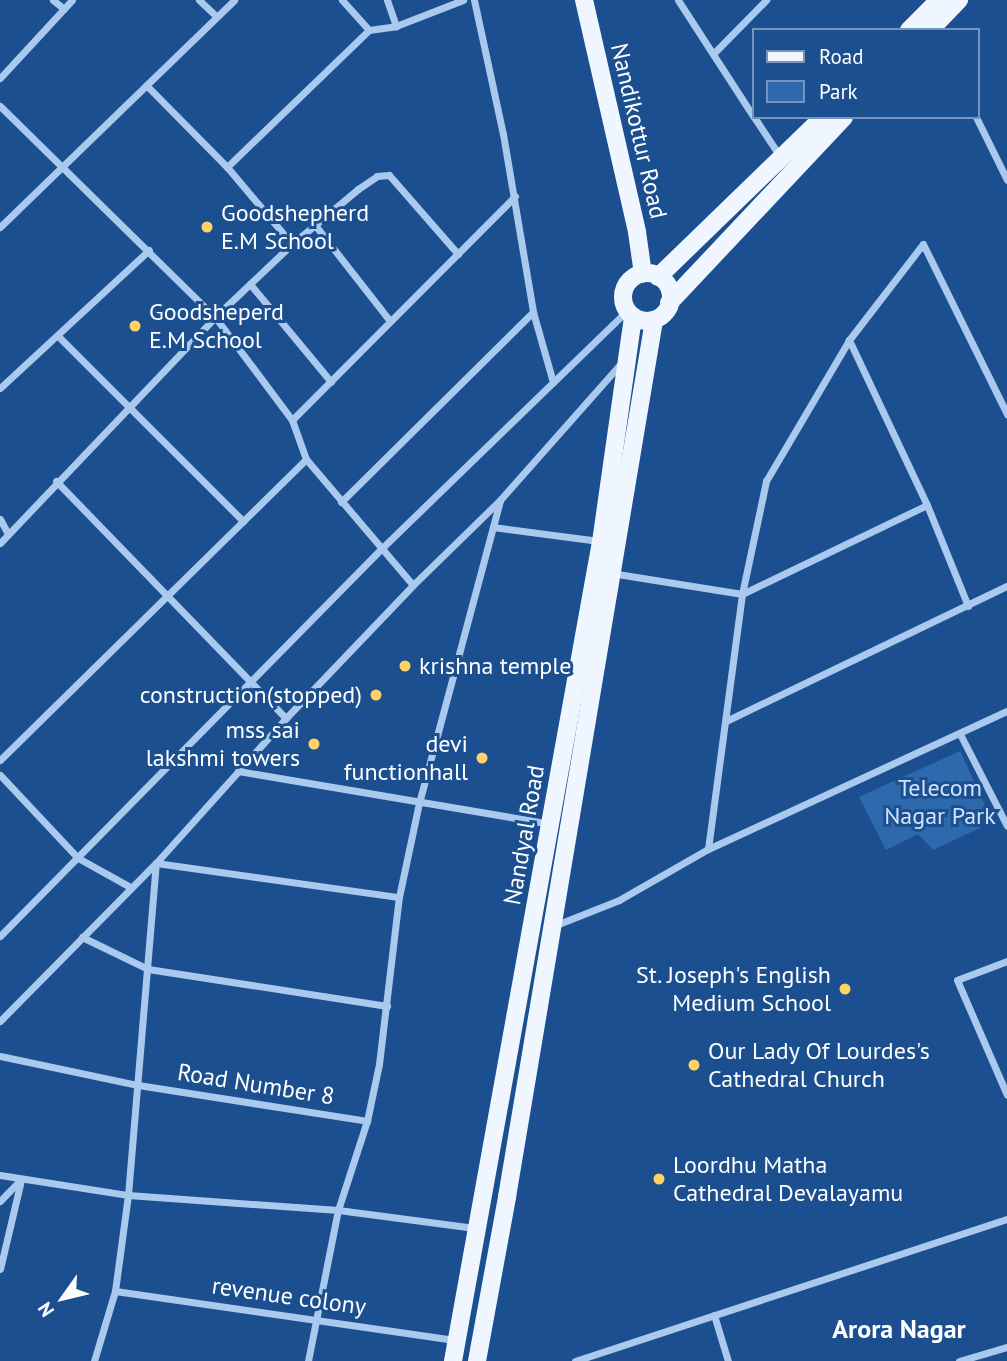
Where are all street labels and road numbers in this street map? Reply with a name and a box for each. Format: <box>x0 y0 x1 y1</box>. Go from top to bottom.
street label: Nandikottur Road <box>605 40 673 222</box>
street label: Nandyal Road <box>498 763 550 907</box>
street label: Road Number 8 <box>175 1057 337 1111</box>
street label: revenue colony <box>210 1271 368 1321</box>

